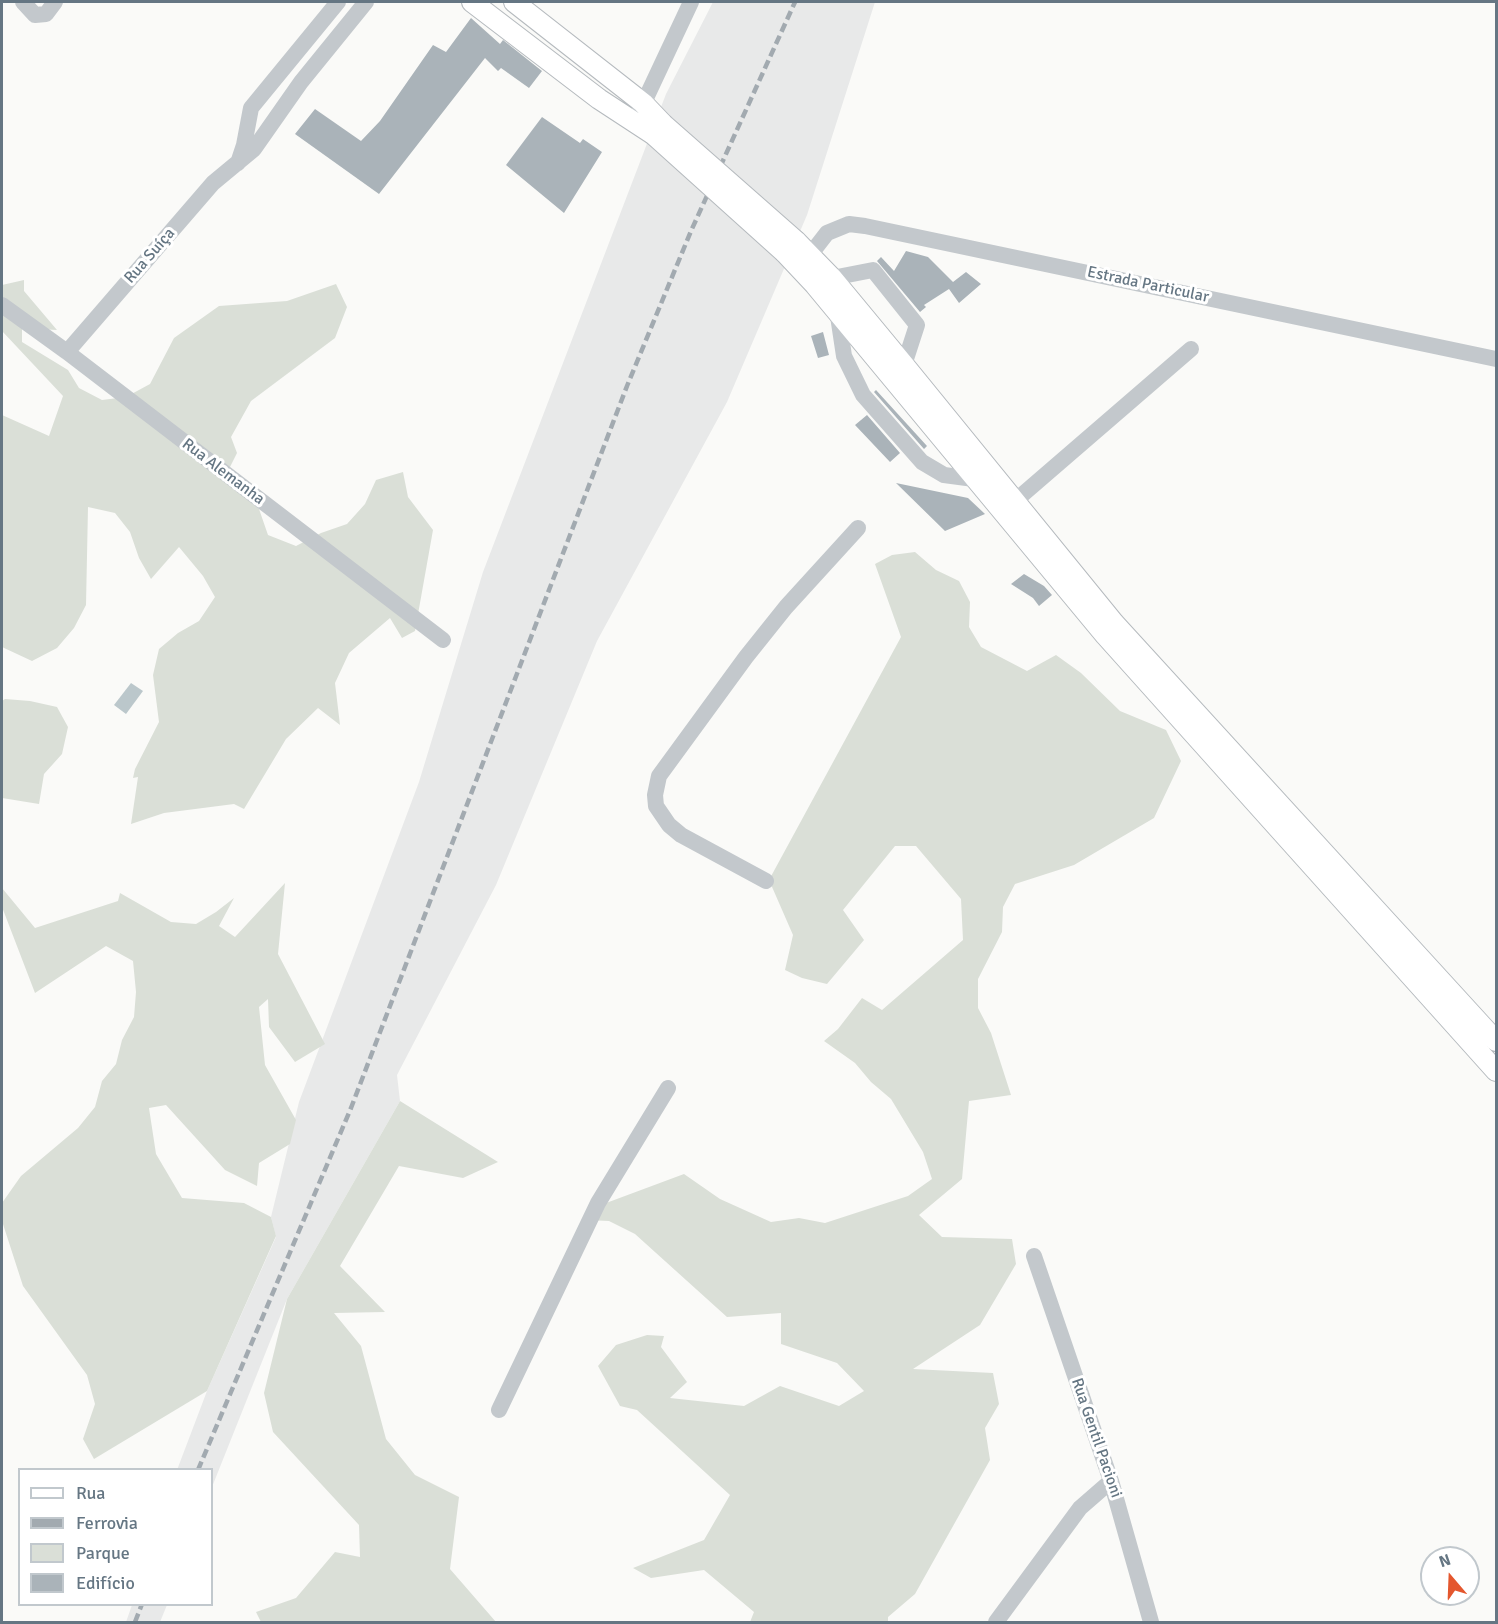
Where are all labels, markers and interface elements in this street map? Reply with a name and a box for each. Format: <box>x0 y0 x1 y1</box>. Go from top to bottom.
street label: Rua Suíça <box>121 224 179 288</box>
street label: Estrada Particular <box>1085 263 1211 307</box>
street label: Rua Alemanha <box>178 435 268 509</box>
street label: Rua Gentil Pacioni <box>1067 1376 1125 1500</box>
legend <box>18 1468 213 1606</box>
text: Rua <box>76 1482 105 1504</box>
text: Ferrovia <box>76 1512 138 1534</box>
text: Parque <box>76 1542 130 1564</box>
north arrow <box>1420 1546 1480 1606</box>
text: N <box>1436 1550 1453 1572</box>
text: Edifício <box>76 1572 135 1594</box>

